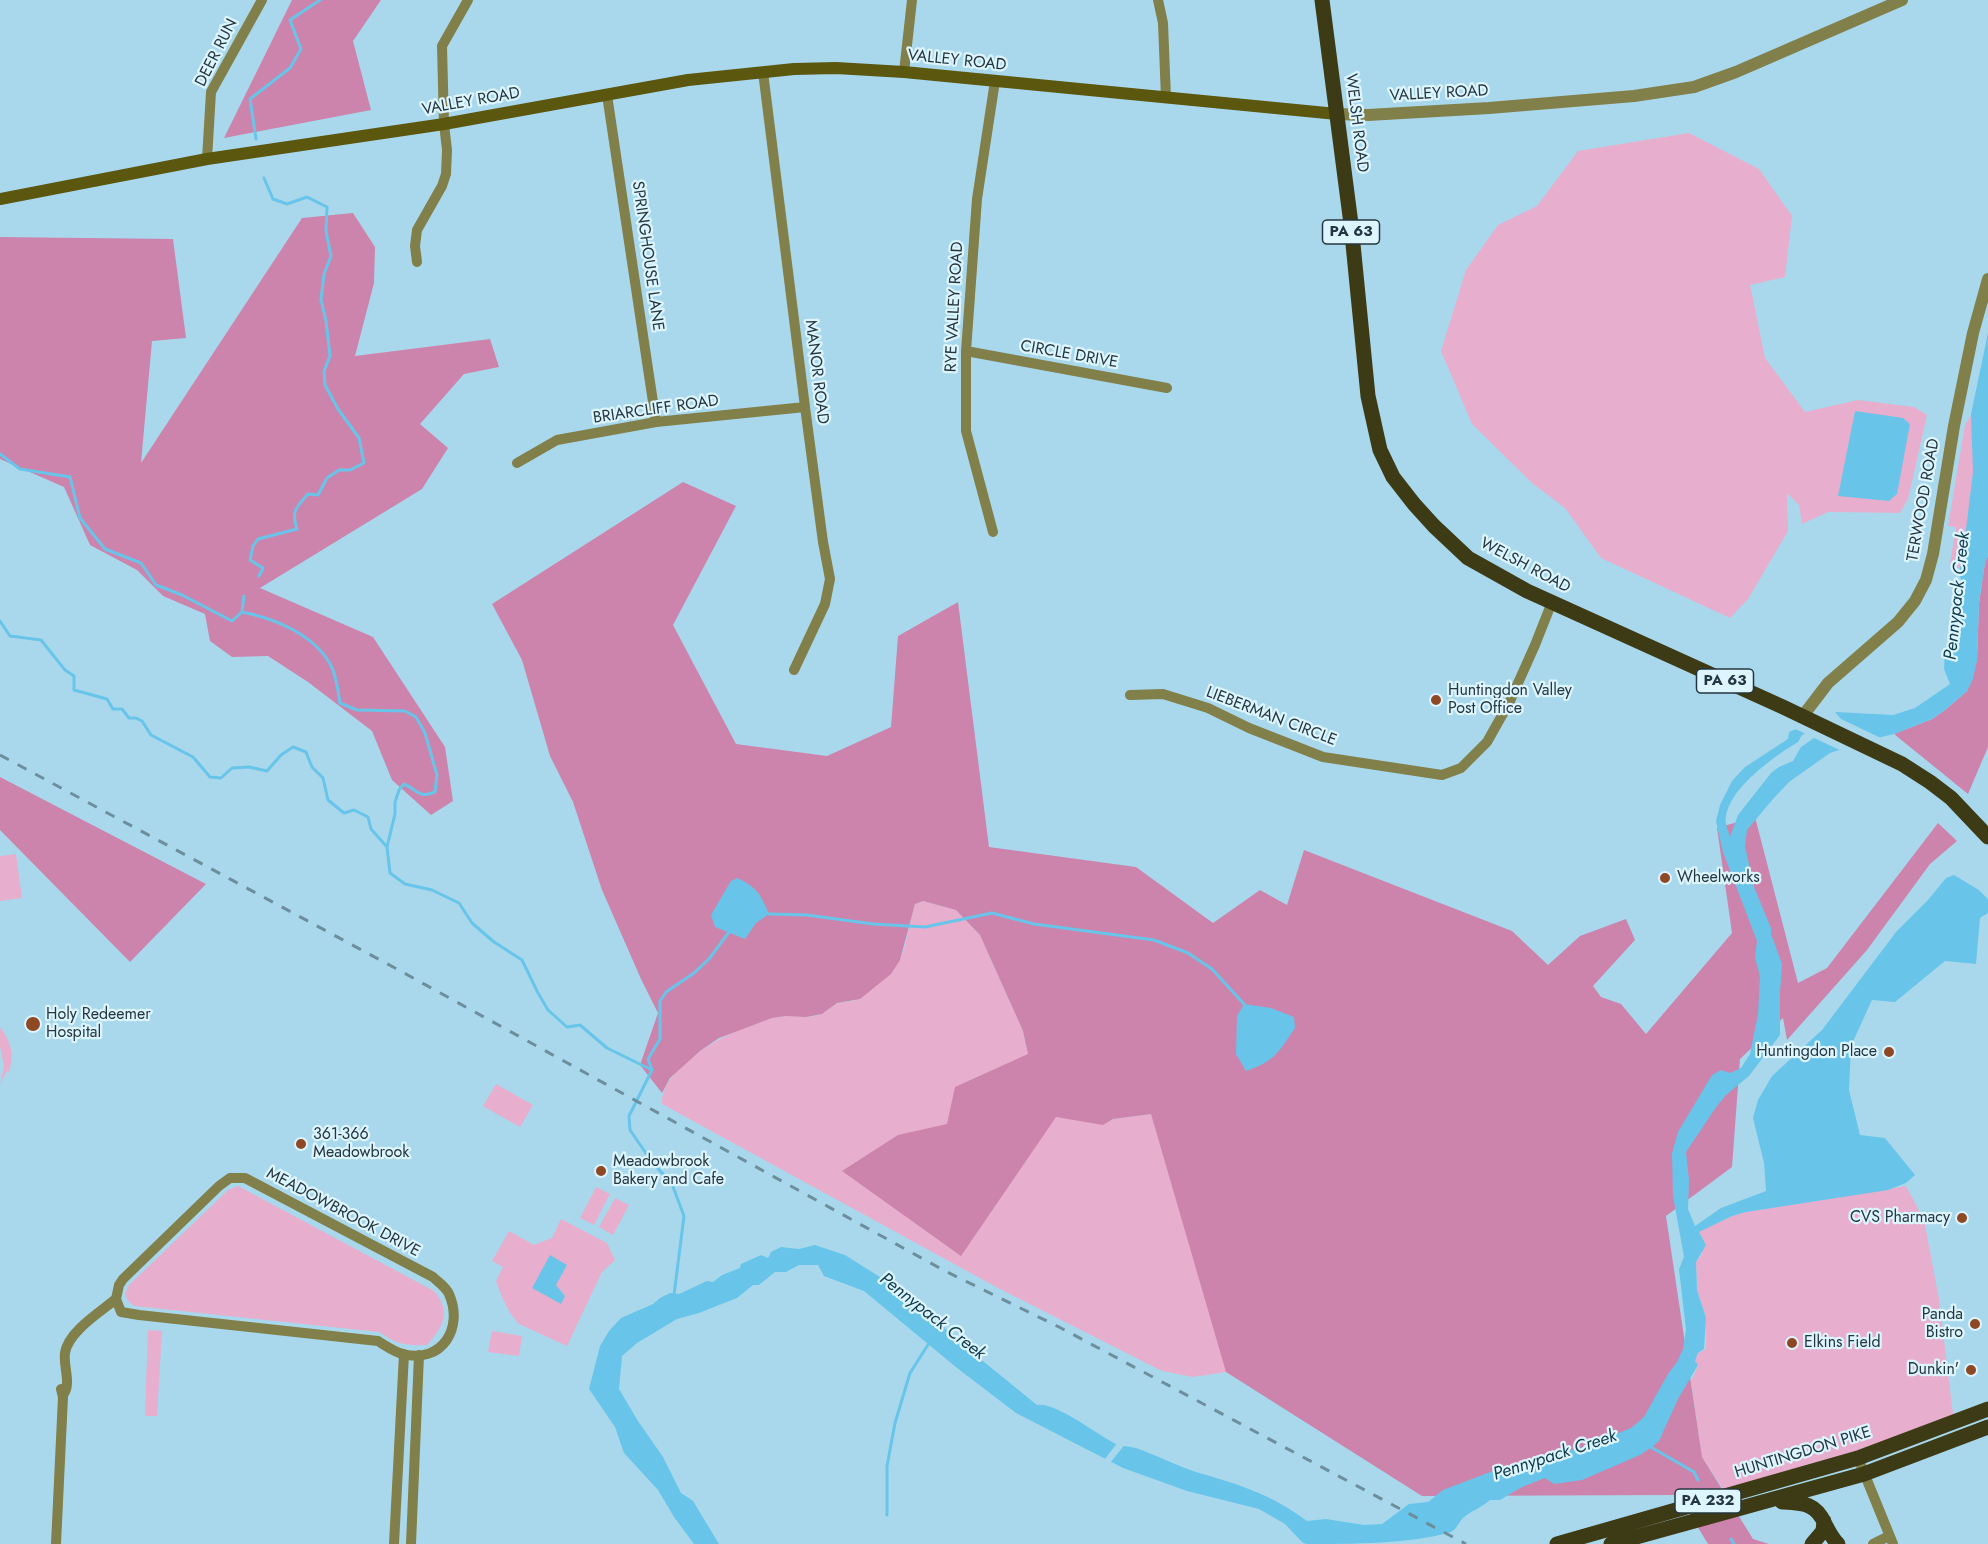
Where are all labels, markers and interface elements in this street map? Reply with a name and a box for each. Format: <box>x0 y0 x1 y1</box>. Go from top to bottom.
street label: DEER RUN <box>192 16 242 90</box>
street label: VALLEY ROAD <box>907 46 1007 76</box>
street label: WELSH ROAD <box>1340 72 1372 174</box>
street label: VALLEY ROAD <box>1389 82 1489 106</box>
street label: VALLEY ROAD <box>421 84 521 120</box>
street label: SPRINGHOUSE LANE <box>627 180 667 332</box>
road number: PA 63 <box>1322 220 1380 244</box>
street label: RYE VALLEY ROAD <box>942 241 968 373</box>
street label: MANOR ROAD <box>800 319 832 425</box>
street label: CIRCLE DRIVE <box>1019 337 1119 373</box>
street label: BRIARCLIFF ROAD <box>592 392 720 428</box>
street label: TERWOOD ROAD <box>1904 437 1944 563</box>
water label: Pennypack Creek <box>1941 531 1975 661</box>
street label: WELSH ROAD <box>1477 534 1573 598</box>
road number: PA 63 <box>1696 669 1754 693</box>
place label: Huntingdon Valley Post Office <box>1448 681 1572 719</box>
street label: LIEBERMAN CIRCLE <box>1203 683 1339 751</box>
marker: Huntingdon Valley Post Office <box>1429 693 1443 707</box>
place label: Wheelworks <box>1677 868 1760 888</box>
marker: Wheelworks <box>1658 871 1672 885</box>
place label: Holy Redeemer Hospital <box>46 1005 151 1043</box>
marker: Holy Redeemer Hospital <box>24 1015 42 1033</box>
place label: Huntingdon Place <box>1756 1042 1877 1062</box>
marker: Huntingdon Place <box>1882 1045 1896 1059</box>
place label: 361-366 Meadowbrook <box>313 1125 409 1163</box>
marker: 361-366 Meadowbrook <box>294 1137 308 1151</box>
place label: Meadowbrook Bakery and Cafe <box>613 1152 724 1190</box>
street label: MEADOWBROOK DRIVE <box>263 1164 423 1262</box>
marker: Meadowbrook Bakery and Cafe <box>594 1164 608 1178</box>
place label: CVS Pharmacy <box>1850 1208 1950 1228</box>
marker: CVS Pharmacy <box>1955 1211 1969 1225</box>
water label: Pennypack Creek <box>875 1269 989 1365</box>
place label: Panda Bistro <box>1922 1305 1963 1343</box>
marker: Panda Bistro <box>1968 1317 1982 1331</box>
place label: Elkins Field <box>1804 1333 1881 1353</box>
marker: Elkins Field <box>1785 1336 1799 1350</box>
place label: Dunkin' <box>1908 1360 1959 1380</box>
marker: Dunkin' <box>1964 1363 1978 1377</box>
street label: HUNTINGDON PIKE <box>1733 1423 1873 1483</box>
water label: Pennypack Creek <box>1490 1426 1620 1486</box>
road number: PA 232 <box>1675 1489 1741 1513</box>

